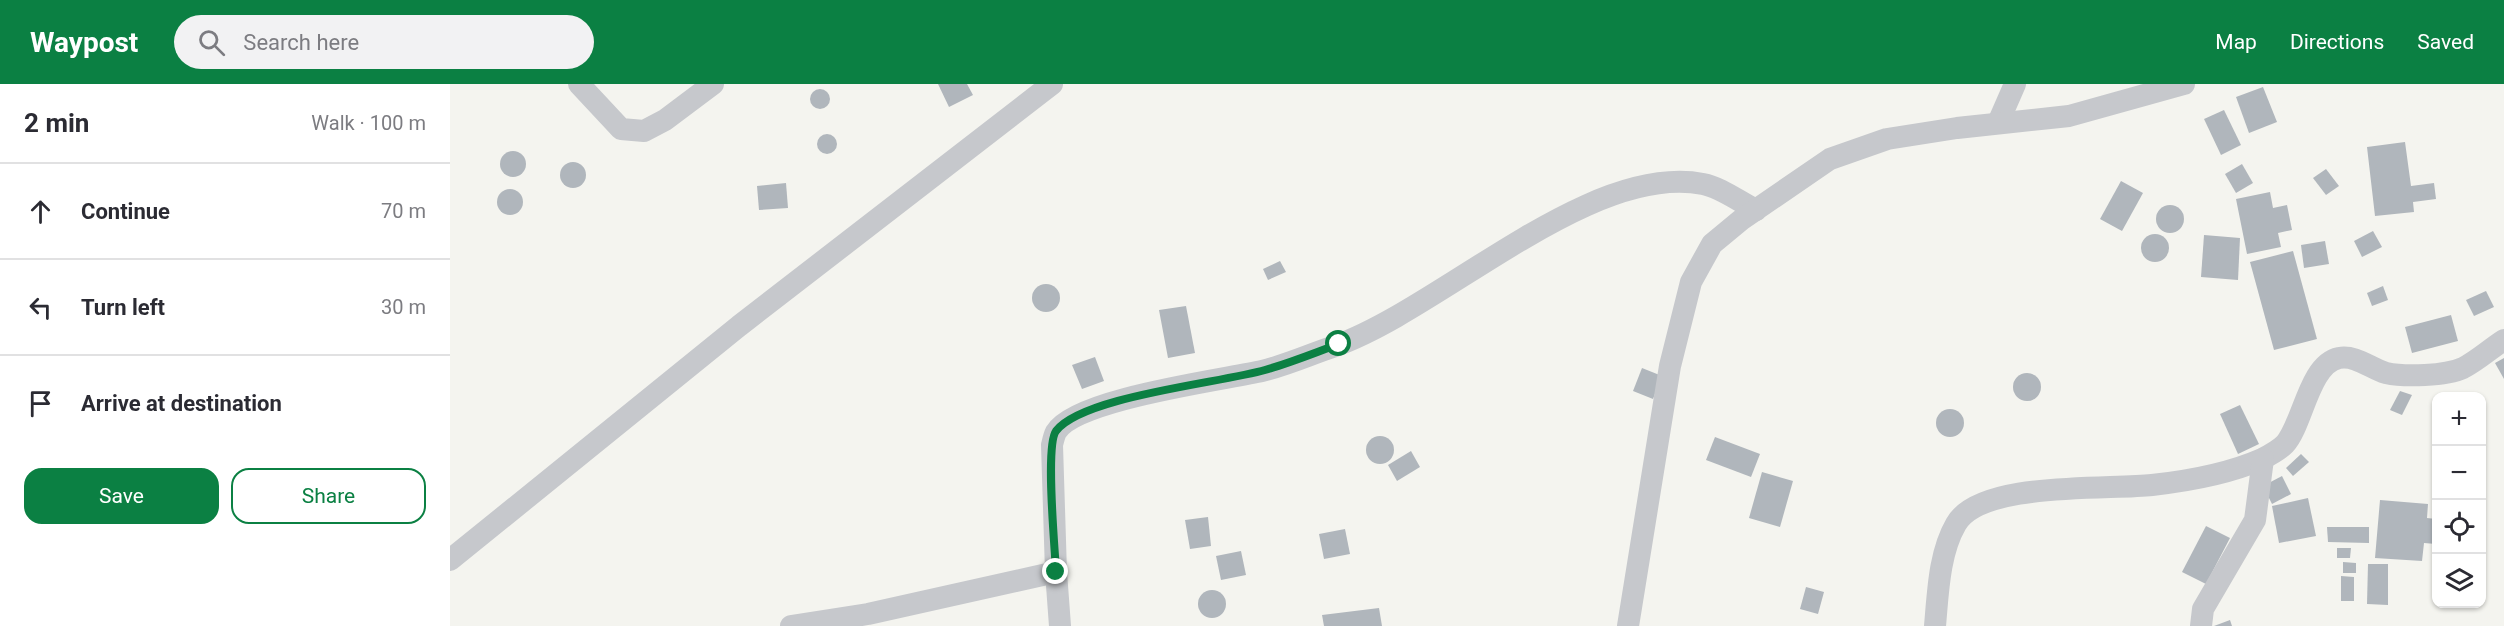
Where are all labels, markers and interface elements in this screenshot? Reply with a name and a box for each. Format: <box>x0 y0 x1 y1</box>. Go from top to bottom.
search box <box>174 15 594 69</box>
text: Waypost <box>30 26 138 59</box>
icon: search <box>195 26 228 59</box>
text: Search here <box>243 30 359 55</box>
text: Map <box>2215 30 2257 54</box>
text: Directions <box>2290 30 2384 54</box>
text: Saved <box>2417 30 2474 54</box>
text: 2 min <box>24 108 89 138</box>
text: Walk · 100 m <box>311 111 426 135</box>
icon: ahead <box>24 195 57 228</box>
text: Continue <box>81 199 170 224</box>
text: 70 m <box>381 199 426 223</box>
icon: left <box>24 291 57 324</box>
text: Turn left <box>81 295 165 320</box>
text: 30 m <box>381 295 426 319</box>
route start <box>1325 330 1351 356</box>
icon: arrive <box>24 387 57 420</box>
text: Arrive at destination <box>81 391 282 416</box>
map controls <box>2432 392 2486 608</box>
button: + <box>2432 392 2486 446</box>
button: − <box>2432 446 2486 500</box>
button: Save <box>24 468 219 524</box>
button: Share <box>231 468 426 524</box>
button: locate <box>2432 500 2486 554</box>
button: layers <box>2432 554 2486 608</box>
route end <box>1042 558 1068 584</box>

